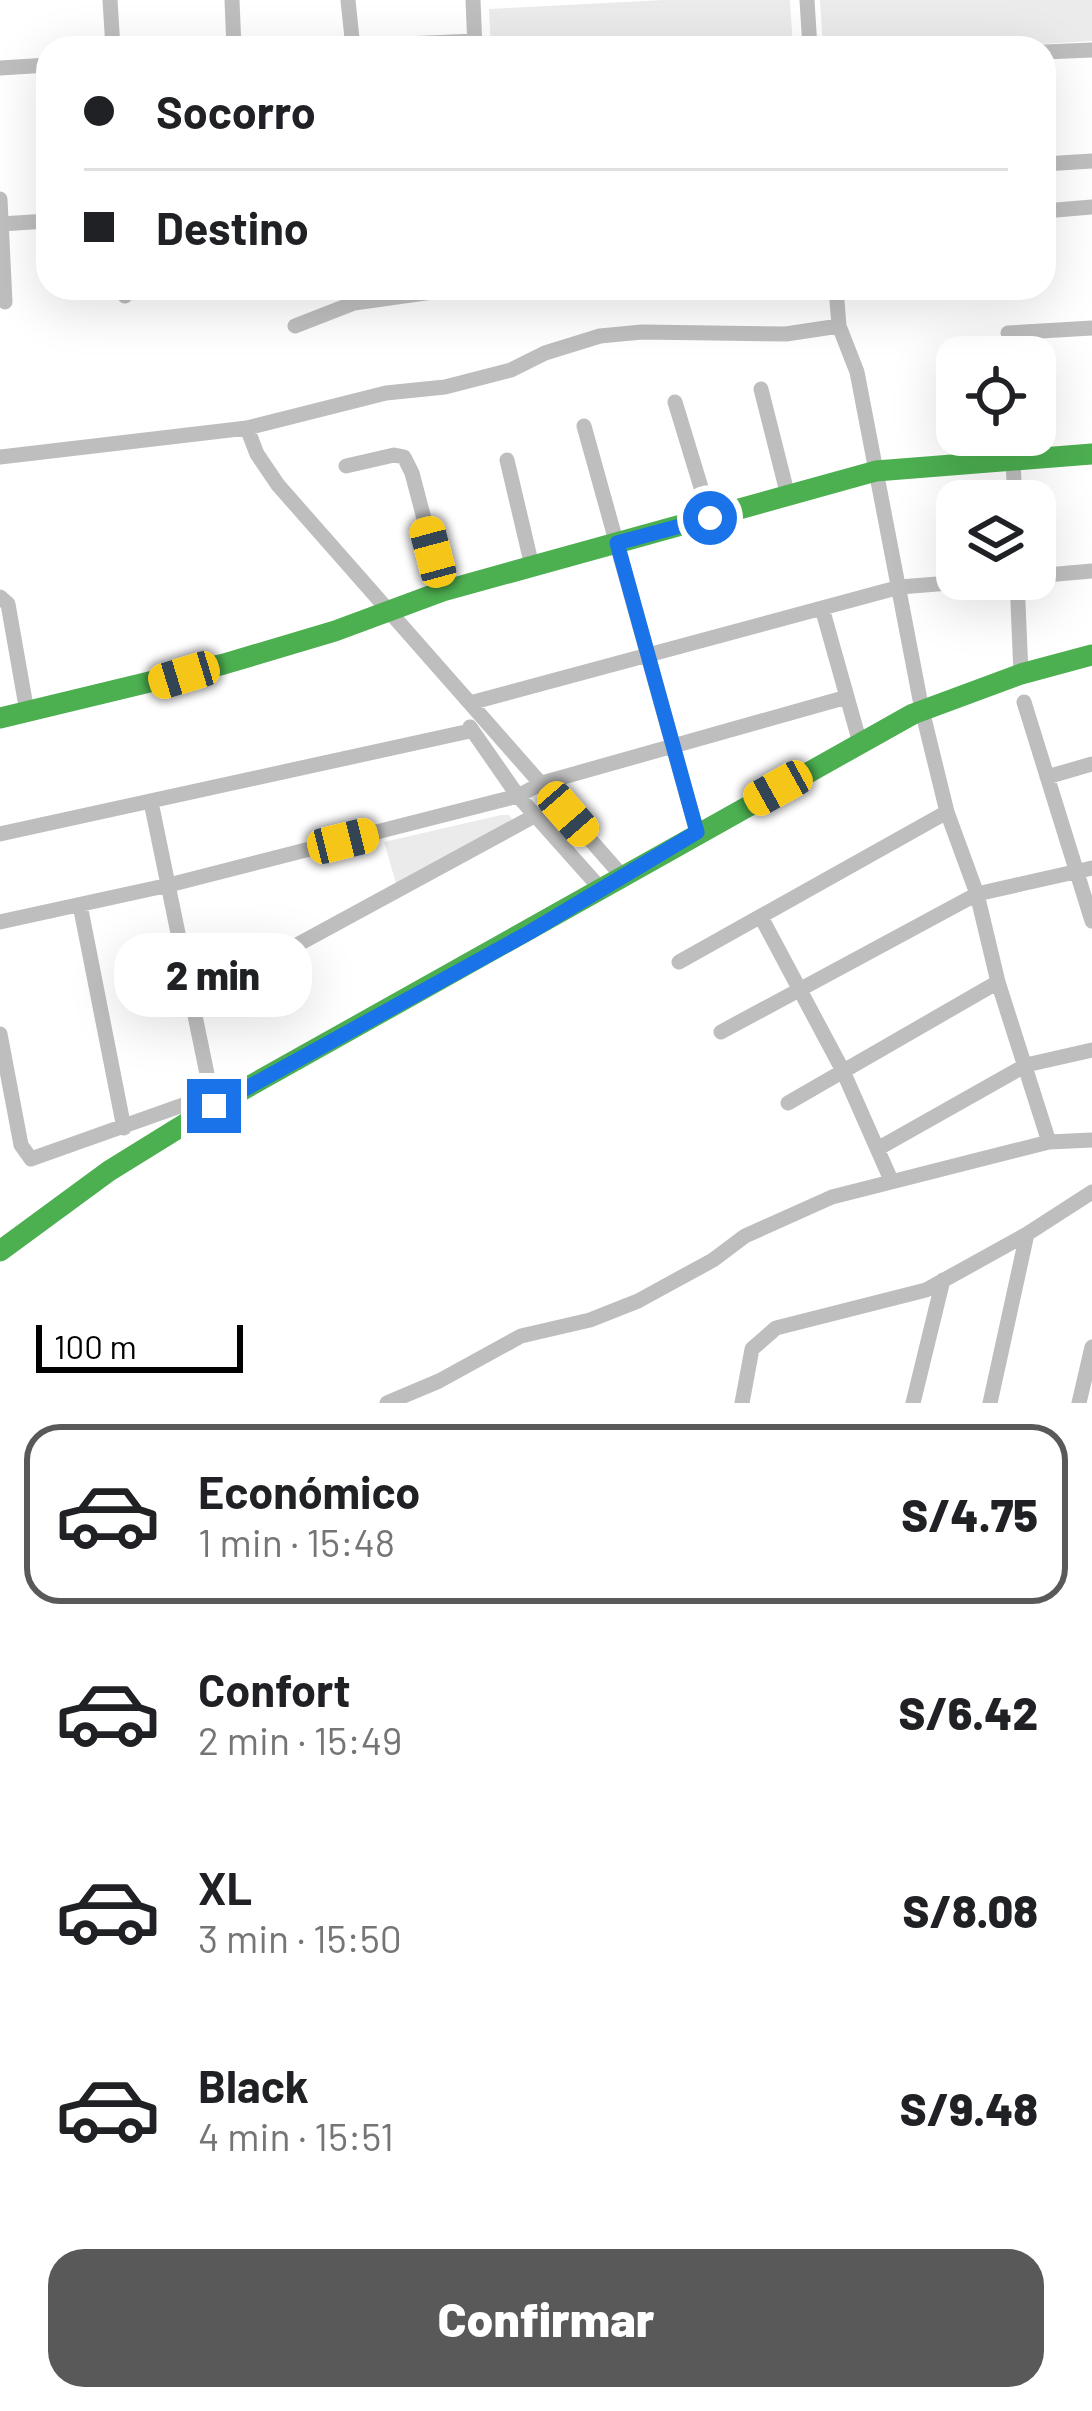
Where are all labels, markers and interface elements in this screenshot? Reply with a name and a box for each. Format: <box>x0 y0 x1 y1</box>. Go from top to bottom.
text: Socorro <box>156 84 316 138</box>
text: Destino <box>156 200 309 254</box>
map controls <box>936 336 1056 600</box>
button: locate <box>936 336 1056 456</box>
button: layers <box>936 480 1056 600</box>
route start <box>683 491 737 545</box>
car <box>406 513 460 591</box>
car <box>144 647 224 703</box>
car <box>738 755 818 821</box>
car <box>531 775 605 853</box>
car <box>304 815 382 867</box>
callout: 2 min <box>115 932 313 1016</box>
text: 2 min <box>166 951 260 998</box>
route end <box>187 1079 241 1133</box>
scale bar <box>36 1319 243 1372</box>
text: 100 m <box>54 1326 137 1366</box>
icon: car <box>54 1460 162 1568</box>
text: Económico <box>198 1464 420 1518</box>
text: S/4.75 <box>901 1487 1038 1541</box>
text: 1 min · 15:48 <box>198 1518 395 1565</box>
icon: car <box>54 1658 162 1766</box>
text: Confort <box>198 1662 351 1716</box>
text: S/6.42 <box>898 1685 1038 1739</box>
text: 2 min · 15:49 <box>198 1716 402 1763</box>
icon: car <box>54 1856 162 1964</box>
text: XL <box>198 1860 252 1914</box>
text: S/8.08 <box>903 1883 1038 1937</box>
text: 3 min · 15:50 <box>198 1914 402 1961</box>
icon: car <box>54 2054 162 2162</box>
text: Black <box>198 2058 309 2112</box>
text: S/9.48 <box>900 2081 1038 2135</box>
text: 4 min · 15:51 <box>198 2112 394 2159</box>
button: Confirmar <box>48 2249 1044 2387</box>

